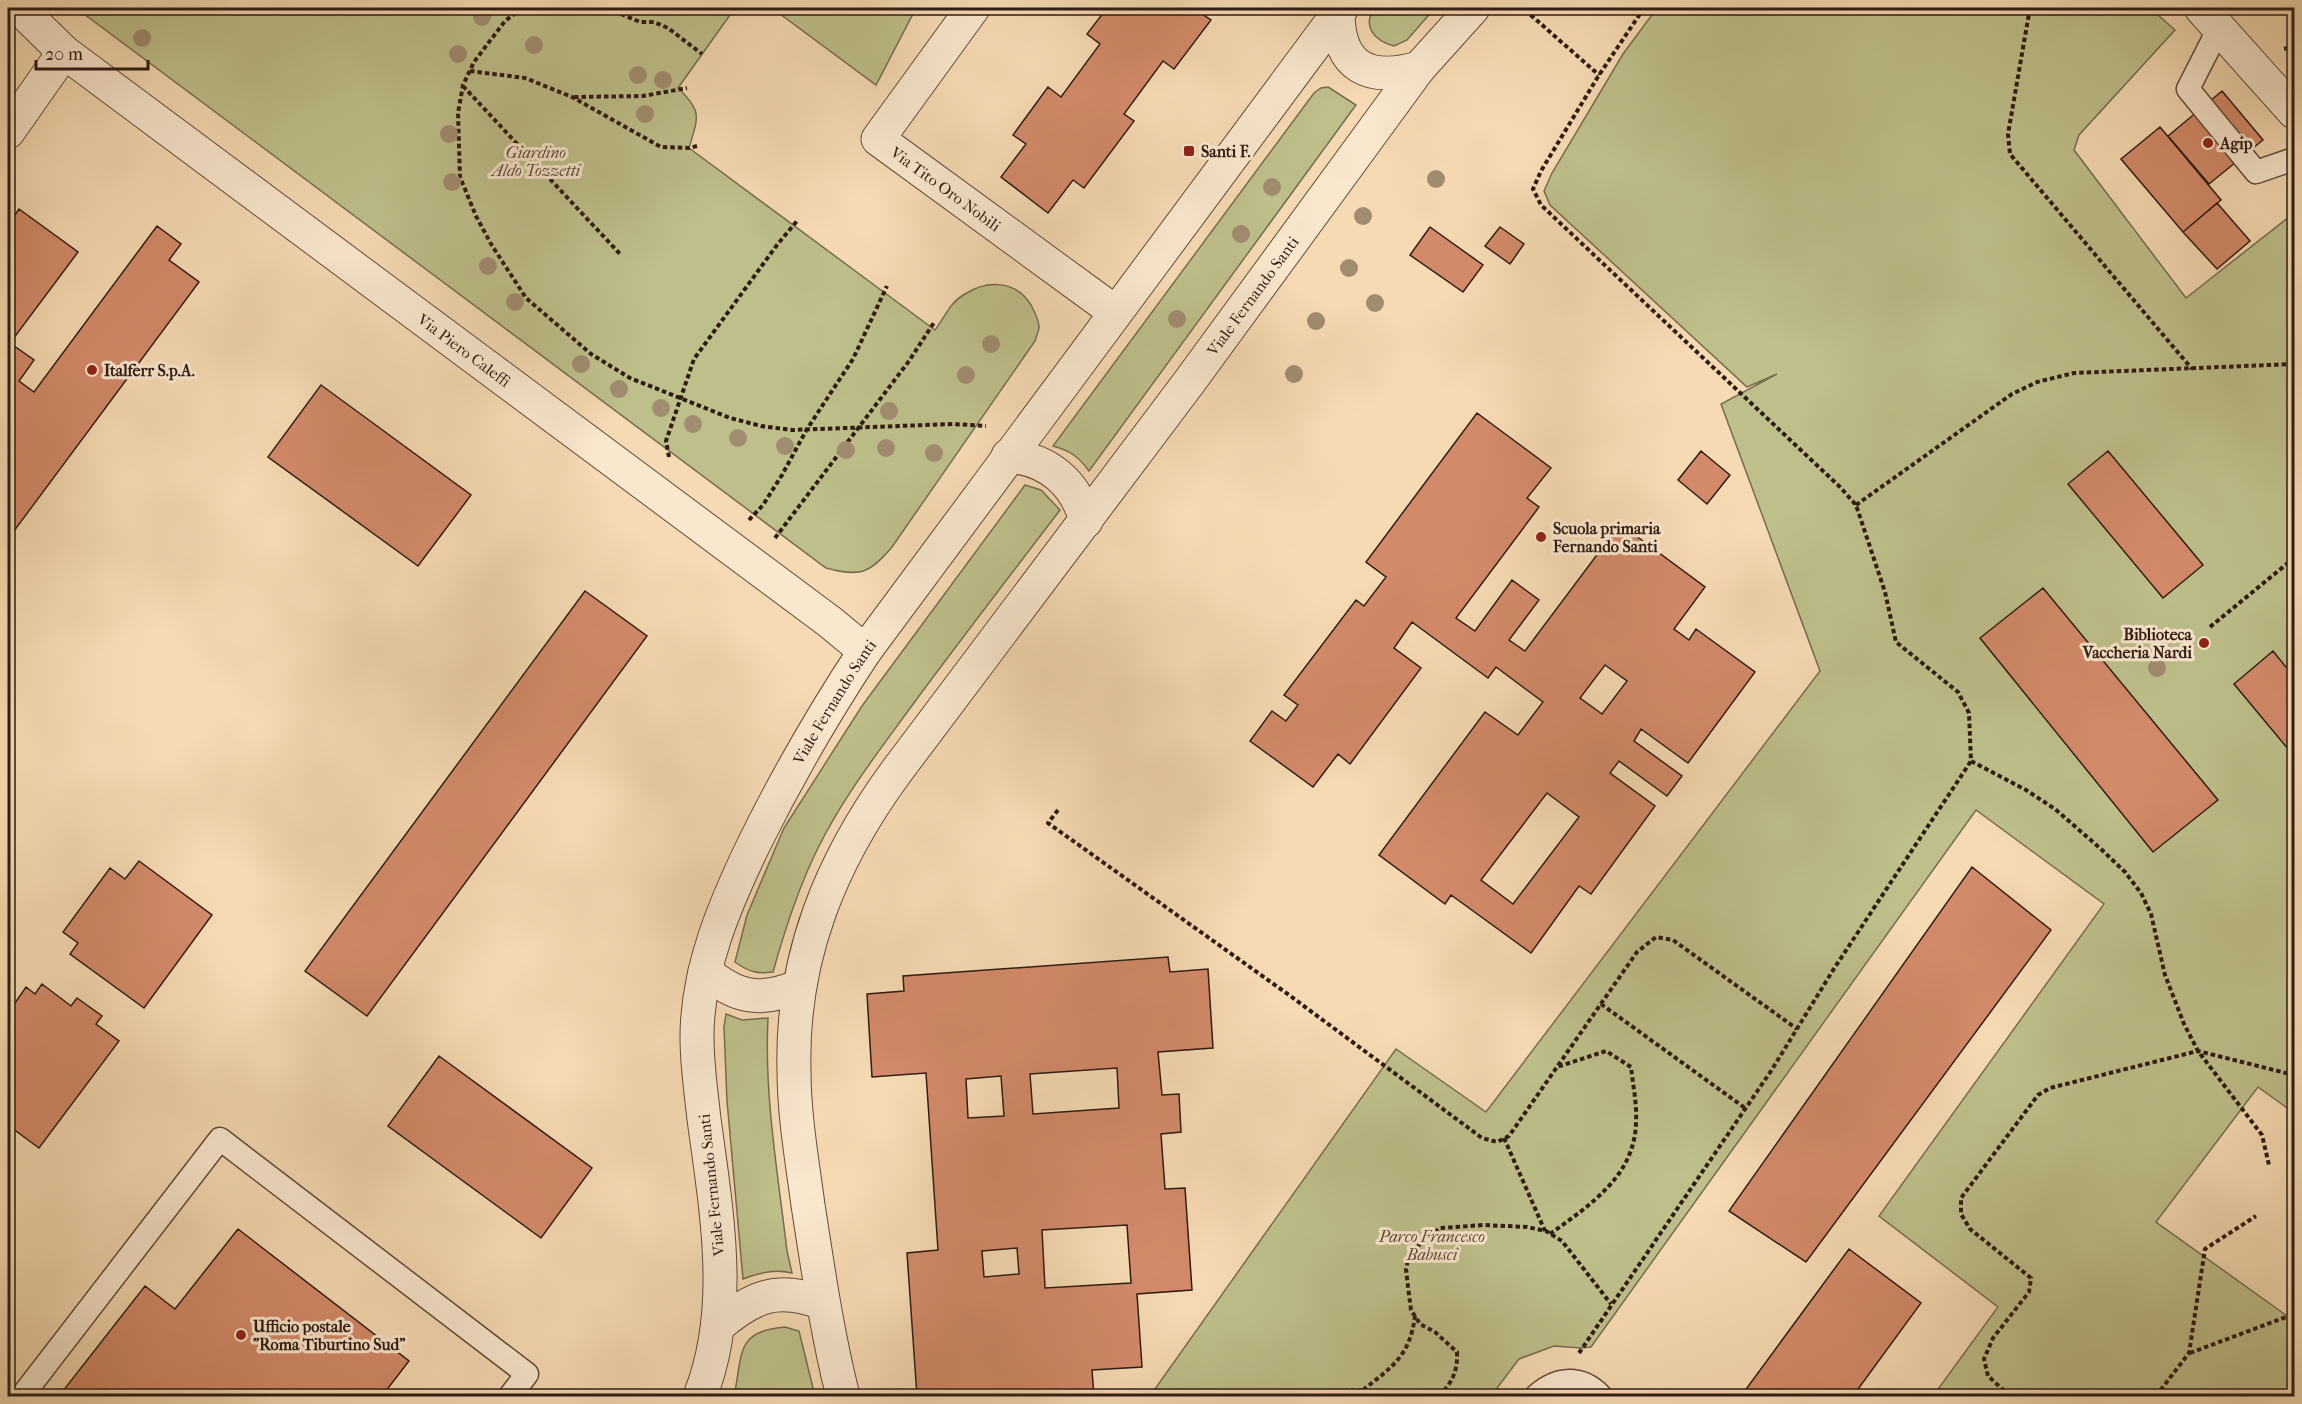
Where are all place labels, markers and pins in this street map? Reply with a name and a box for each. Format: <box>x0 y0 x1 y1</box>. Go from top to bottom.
place label: Agip <box>2219 134 2253 154</box>
marker: Agip <box>2201 136 2215 150</box>
place label: Santi F. <box>1201 142 1251 161</box>
marker: Santi F. <box>1182 144 1196 158</box>
place label: Italferr S.p.A. <box>104 361 195 381</box>
marker: Italferr S.p.A. <box>85 363 99 377</box>
place label: Scuola primaria Fernando Santi <box>1552 519 1661 556</box>
marker: Scuola primaria Fernando Santi <box>1534 530 1548 544</box>
place label: Biblioteca Vaccheria Nardi <box>2082 625 2193 662</box>
marker: Biblioteca Vaccheria Nardi <box>2197 636 2211 650</box>
place label: Ufficio postale "Roma Tiburtino Sud" <box>252 1317 406 1354</box>
marker: Ufficio postale "Roma Tiburtino Sud" <box>234 1328 248 1342</box>

